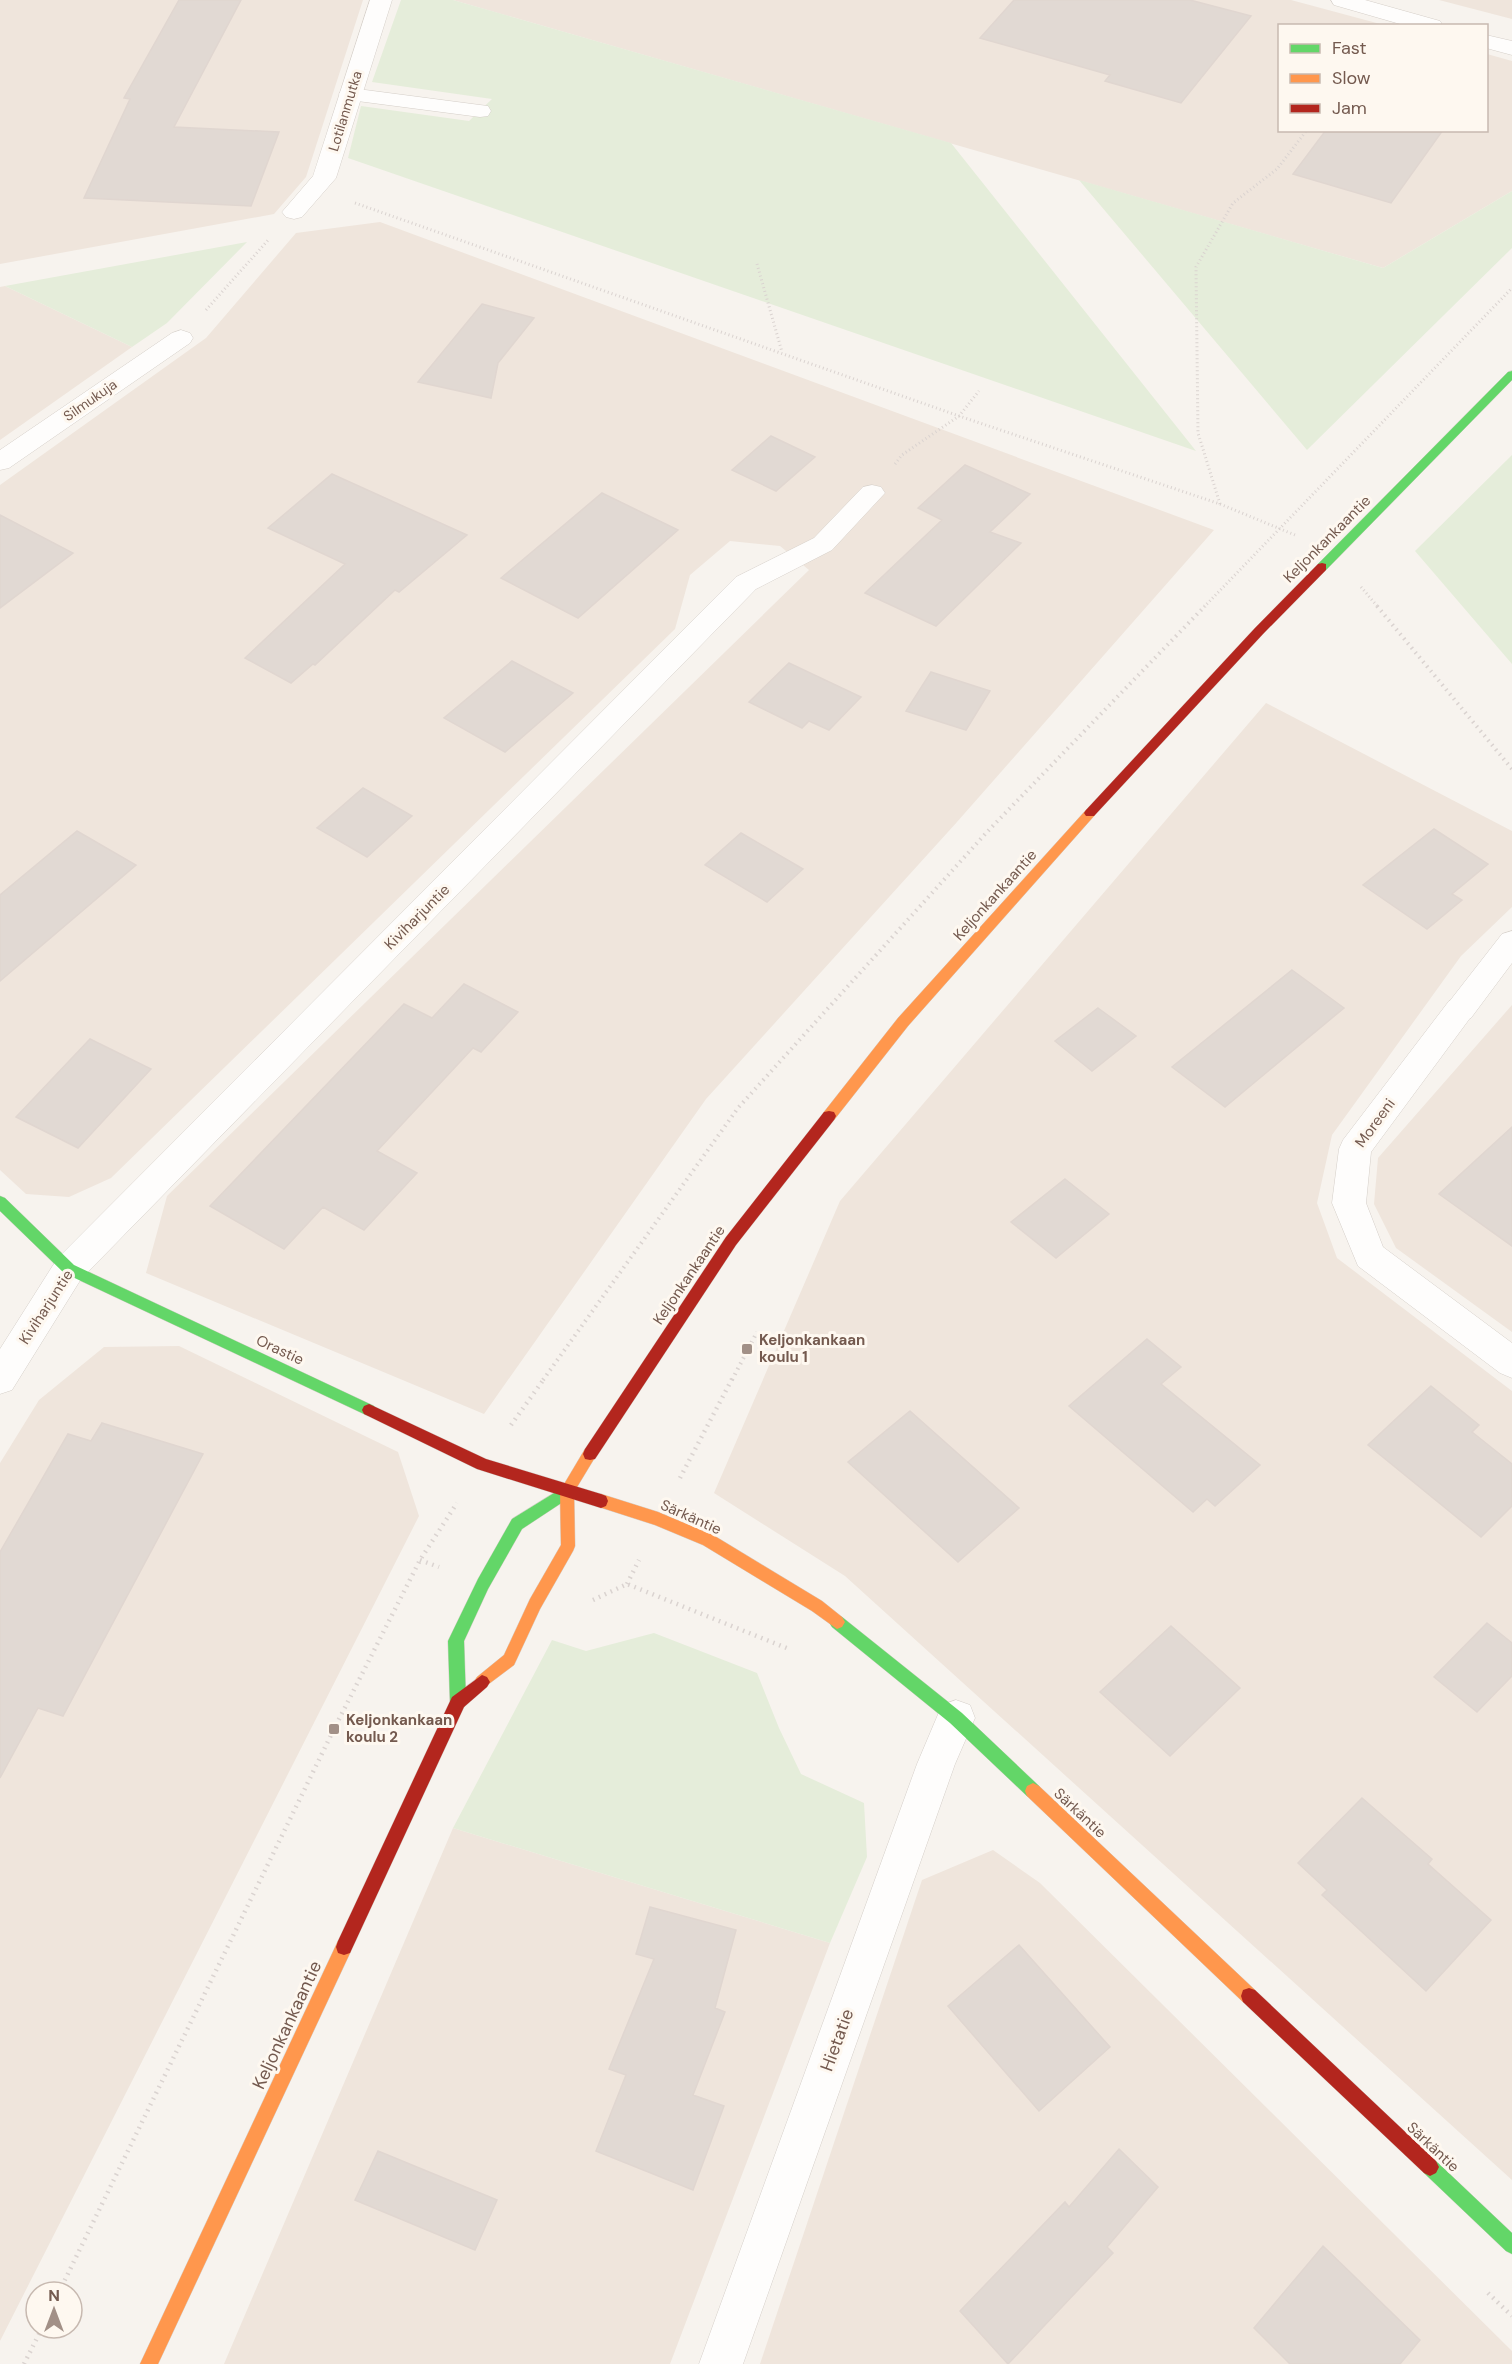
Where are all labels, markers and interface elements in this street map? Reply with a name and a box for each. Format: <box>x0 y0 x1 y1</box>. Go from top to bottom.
legend <box>1278 24 1488 132</box>
text: Fast <box>1332 36 1367 60</box>
text: Slow <box>1332 66 1371 90</box>
street label: Lotilanmutka <box>324 69 366 153</box>
text: Jam <box>1332 96 1367 120</box>
street label: Silmukuja <box>60 375 120 425</box>
street label: Keljonkankaantie <box>1279 491 1375 587</box>
street label: Keljonkankaantie <box>949 845 1041 945</box>
street label: Kiviharjuntie <box>380 880 454 954</box>
street label: Moreeni <box>1350 1094 1400 1152</box>
street label: Keljonkankaantie <box>648 1221 730 1329</box>
street label: Kiviharjuntie <box>14 1266 78 1348</box>
street label: Orastie <box>253 1330 307 1370</box>
place label: Keljonkankaan koulu 1 <box>759 1330 865 1367</box>
marker: Keljonkankaan koulu 1 <box>740 1342 754 1356</box>
street label: Särkäntie <box>657 1495 725 1539</box>
place label: Keljonkankaan koulu 2 <box>346 1710 452 1747</box>
marker: Keljonkankaan koulu 2 <box>327 1722 341 1736</box>
street label: Särkäntie <box>1050 1784 1110 1842</box>
street label: Keljonkankaantie <box>247 1957 327 2093</box>
street label: Hietatie <box>815 2005 859 2075</box>
street label: Särkäntie <box>1403 2118 1463 2176</box>
north arrow <box>24 2280 84 2340</box>
text: N <box>48 2285 60 2306</box>

